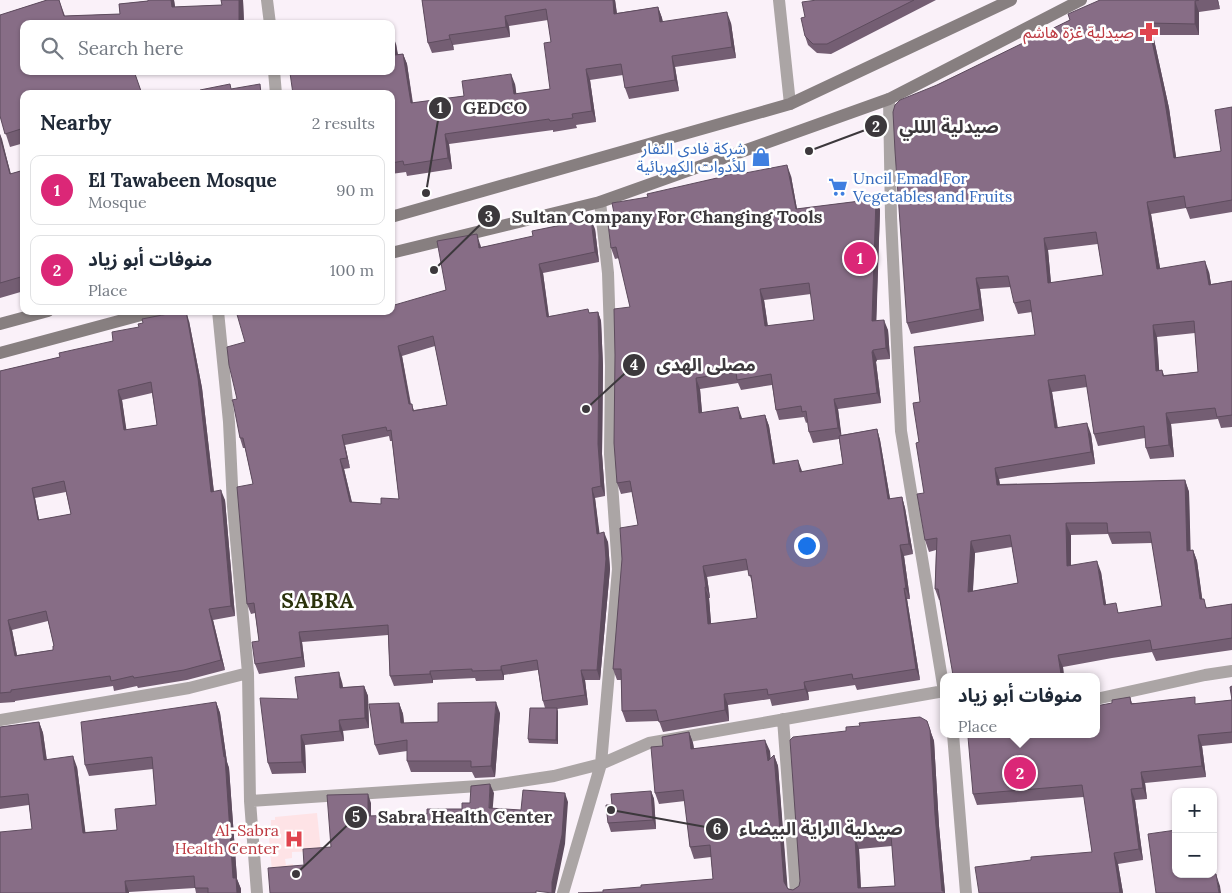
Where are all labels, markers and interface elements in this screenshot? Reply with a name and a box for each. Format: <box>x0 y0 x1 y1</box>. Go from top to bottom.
search box <box>20 20 395 75</box>
pharmacy icon: صيدلية غزة هاشم <box>1138 21 1160 43</box>
place label: صيدلية غزة هاشم <box>1023 22 1134 45</box>
icon: search <box>38 34 66 62</box>
text: Search here <box>78 36 184 60</box>
callout: GEDCO <box>427 91 537 124</box>
text: GEDCO <box>463 96 527 119</box>
text: 1 <box>437 98 443 117</box>
text: Nearby <box>40 109 111 136</box>
callout: صيدلية الللي <box>864 110 1009 143</box>
text: 2 results <box>312 113 375 133</box>
text: صيدلية الللي <box>899 115 999 141</box>
text: 2 <box>872 117 880 136</box>
place label: شركة فادي النفار للأدوات الكهربائية <box>636 138 746 176</box>
shop icon: شركة فادي النفار للأدوات الكهربائية <box>750 146 772 168</box>
text: El Tawabeen Mosque <box>88 168 277 192</box>
place label: Uncil Emad For Vegetables and Fruits <box>852 168 1012 206</box>
supermarket icon: Uncil Emad For Vegetables and Fruits <box>827 176 849 198</box>
text: 1 <box>54 180 60 200</box>
text: 90 m <box>336 180 374 200</box>
text: Mosque <box>88 192 147 212</box>
callout: Sultan Company For Changing Tools <box>477 200 833 233</box>
text: Sultan Company For Changing Tools <box>511 205 823 228</box>
text: 3 <box>485 207 493 226</box>
pin: 1 <box>844 239 876 277</box>
text: منوفات أبو زياد <box>88 247 212 271</box>
text: 2 <box>53 260 61 280</box>
text: 100 m <box>330 260 374 280</box>
text: Place <box>88 280 127 300</box>
callout: مصلى الهدى <box>621 349 766 382</box>
text: مصلى الهدى <box>656 353 756 376</box>
text: 4 <box>630 355 638 374</box>
your location <box>794 533 820 559</box>
district label: SABRA <box>281 587 355 614</box>
popup <box>940 673 1100 738</box>
text: منوفات أبو زياد <box>958 683 1082 707</box>
text: Place <box>958 716 997 736</box>
pin: 2 <box>1004 754 1036 792</box>
map controls <box>1172 788 1217 878</box>
button: + <box>1172 788 1217 833</box>
callout: Sabra Health Center <box>343 800 563 833</box>
text: Sabra Health Center <box>378 805 553 828</box>
text: 5 <box>352 807 360 826</box>
callout: صيدلية الراية البيضاء <box>704 812 913 845</box>
text: صيدلية الراية البيضاء <box>739 817 903 840</box>
text: 6 <box>713 819 721 838</box>
place label: Al-Sabra Health Center <box>174 820 279 858</box>
hospital icon: Al-Sabra Health Center <box>283 828 305 850</box>
button: − <box>1172 833 1217 878</box>

